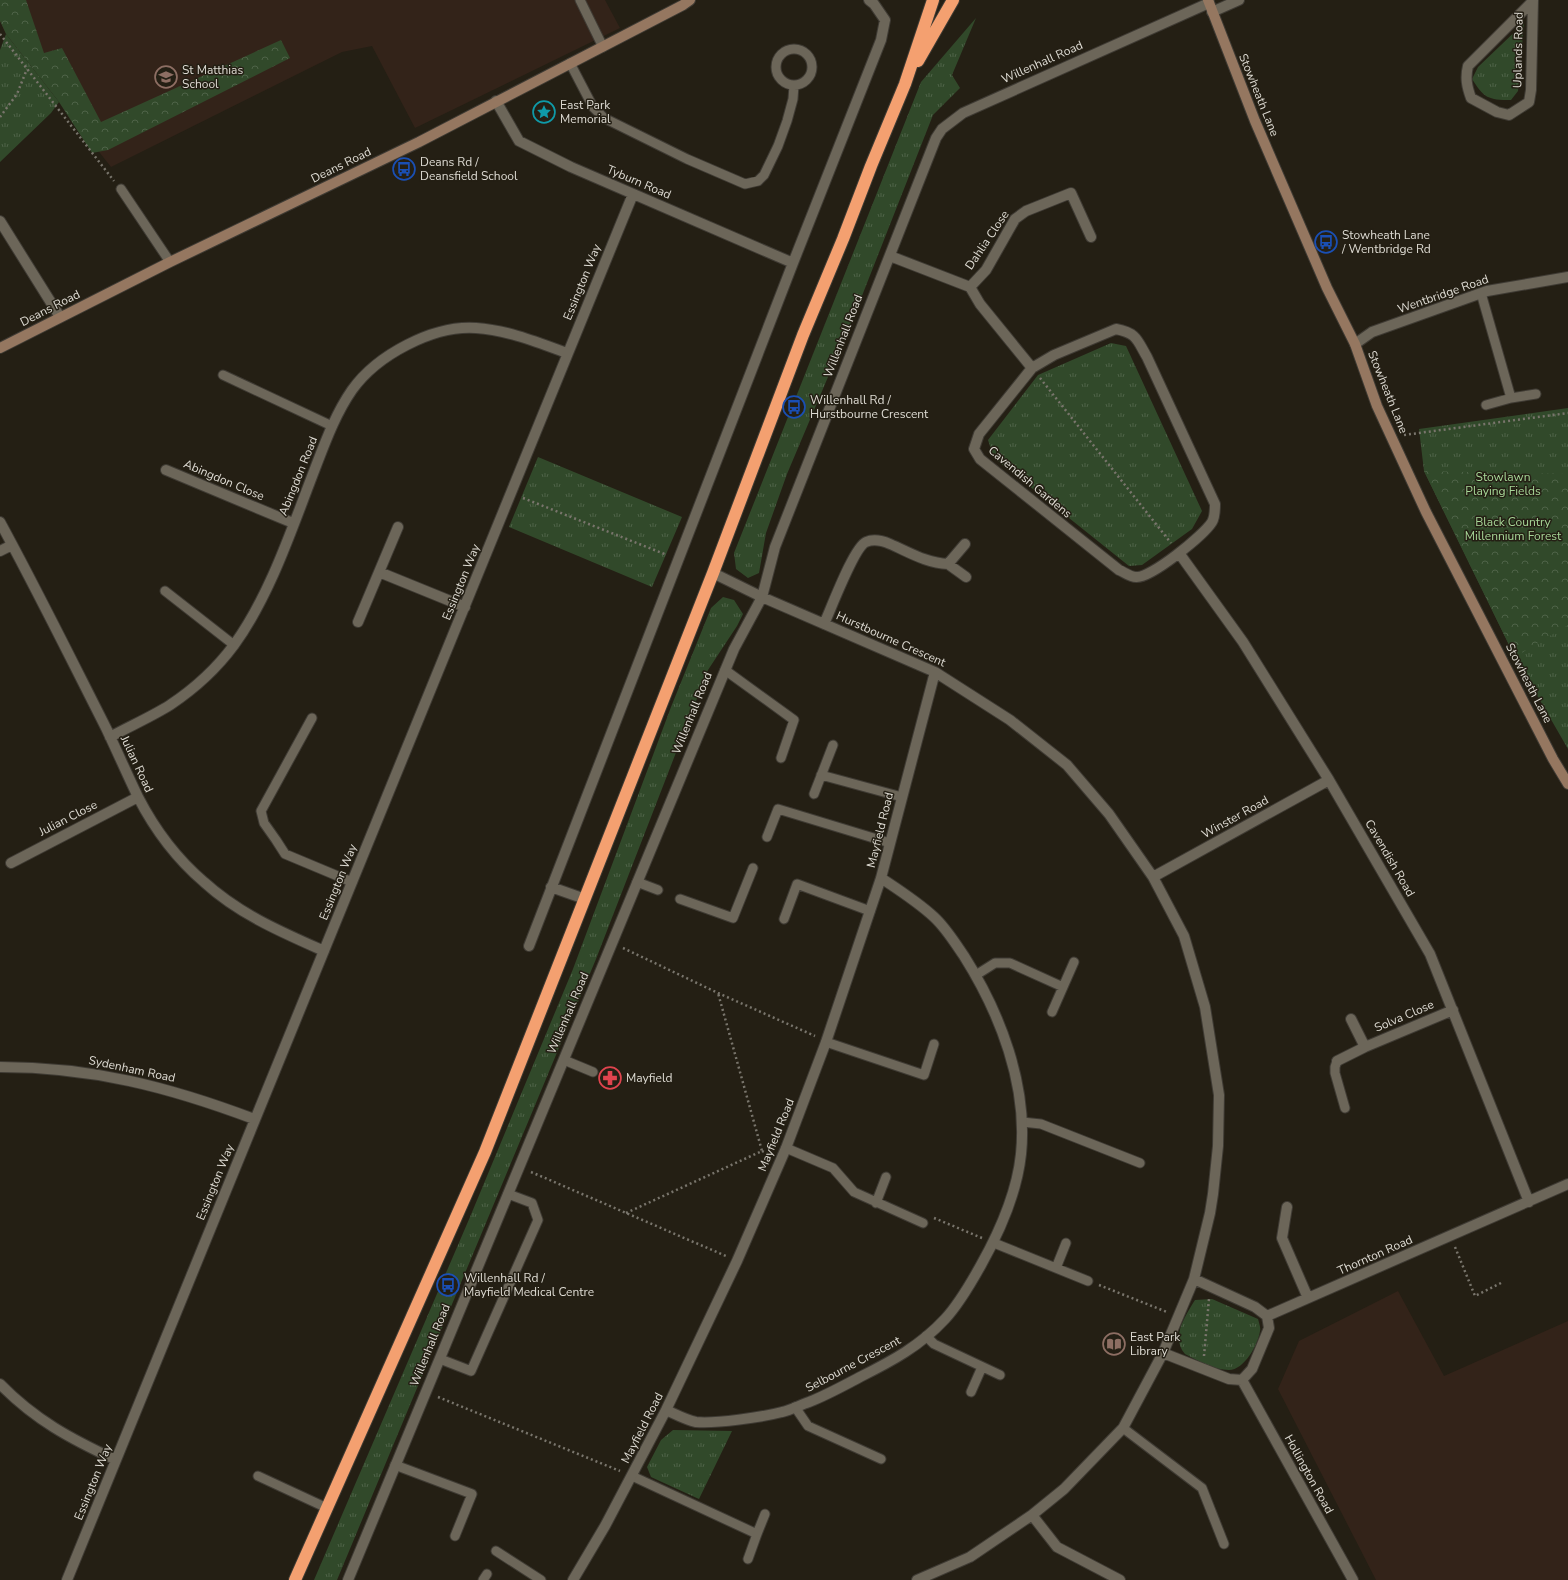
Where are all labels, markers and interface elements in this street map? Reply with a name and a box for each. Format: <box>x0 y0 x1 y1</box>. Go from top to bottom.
street label: Uplands Road <box>1509 12 1527 88</box>
street label: Willenhall Road <box>999 37 1085 87</box>
street label: Stowheath Lane <box>1235 51 1283 139</box>
place label: St Matthias School <box>182 62 243 92</box>
school or university icon: St Matthias School <box>153 64 179 90</box>
place label: East Park Memorial <box>560 97 611 127</box>
place icon: East Park Memorial <box>531 99 557 125</box>
street label: Deans Road <box>308 144 374 186</box>
place label: Deans Rd / Deansfield School <box>420 154 518 184</box>
bus stop icon: Deans Rd / Deansfield School <box>391 156 417 182</box>
street label: Tyburn Road <box>604 161 674 203</box>
street label: Dahlia Close <box>961 207 1013 273</box>
place label: Stowheath Lane / Wentbridge Rd <box>1341 227 1431 257</box>
bus stop icon: Stowheath Lane / Wentbridge Rd <box>1313 229 1339 255</box>
street label: Essington Way <box>559 241 605 322</box>
street label: Wentbridge Road <box>1395 271 1491 317</box>
street label: Deans Road <box>17 286 83 330</box>
street label: Willenhall Road <box>820 292 866 380</box>
street label: Stowheath Lane <box>1364 348 1412 436</box>
place label: Willenhall Rd / Hurstbourne Crescent <box>810 392 929 422</box>
bus stop icon: Willenhall Rd / Hurstbourne Crescent <box>781 394 807 420</box>
street label: Abingdon Road <box>275 434 321 518</box>
street label: Cavendish Gardens <box>985 442 1075 522</box>
street label: Abingdon Close <box>181 456 267 504</box>
park label: Stowlawn Playing Fields <box>1465 469 1541 499</box>
park label: Black Country Millennium Forest <box>1465 514 1562 544</box>
street label: Essington Way <box>438 541 484 622</box>
street label: Hurstbourne Crescent <box>834 608 949 671</box>
street label: Stowheath Lane <box>1502 640 1556 726</box>
street label: Willenhall Road <box>668 669 716 757</box>
street label: Julian Road <box>116 732 157 795</box>
street label: Mayfield Road <box>863 791 897 869</box>
street label: Winster Road <box>1199 792 1271 842</box>
street label: Julian Close <box>35 796 100 840</box>
street label: Cavendish Road <box>1361 816 1419 900</box>
street label: Essington Way <box>315 841 361 922</box>
street label: Willenhall Road <box>544 970 592 1056</box>
street label: Solva Close <box>1372 996 1436 1036</box>
street label: Sydenham Road <box>87 1052 177 1086</box>
pharmacy icon: Mayfield <box>597 1065 623 1091</box>
place label: Mayfield <box>626 1070 672 1086</box>
street label: Mayfield Road <box>754 1096 798 1174</box>
street label: Essington Way <box>192 1141 238 1222</box>
street label: Thornton Road <box>1335 1231 1415 1279</box>
place label: Willenhall Rd / Mayfield Medical Centre <box>464 1270 594 1300</box>
bus stop icon: Willenhall Rd / Mayfield Medical Centre <box>435 1272 461 1298</box>
street label: Willenhall Road <box>406 1301 454 1389</box>
place label: East Park Library <box>1130 1329 1181 1359</box>
library icon: East Park Library <box>1101 1331 1127 1357</box>
street label: Selbourne Crescent <box>803 1332 904 1396</box>
street label: Mayfield Road <box>617 1390 667 1466</box>
street label: Hollington Road <box>1281 1432 1337 1516</box>
street label: Essington Way <box>70 1441 116 1522</box>

